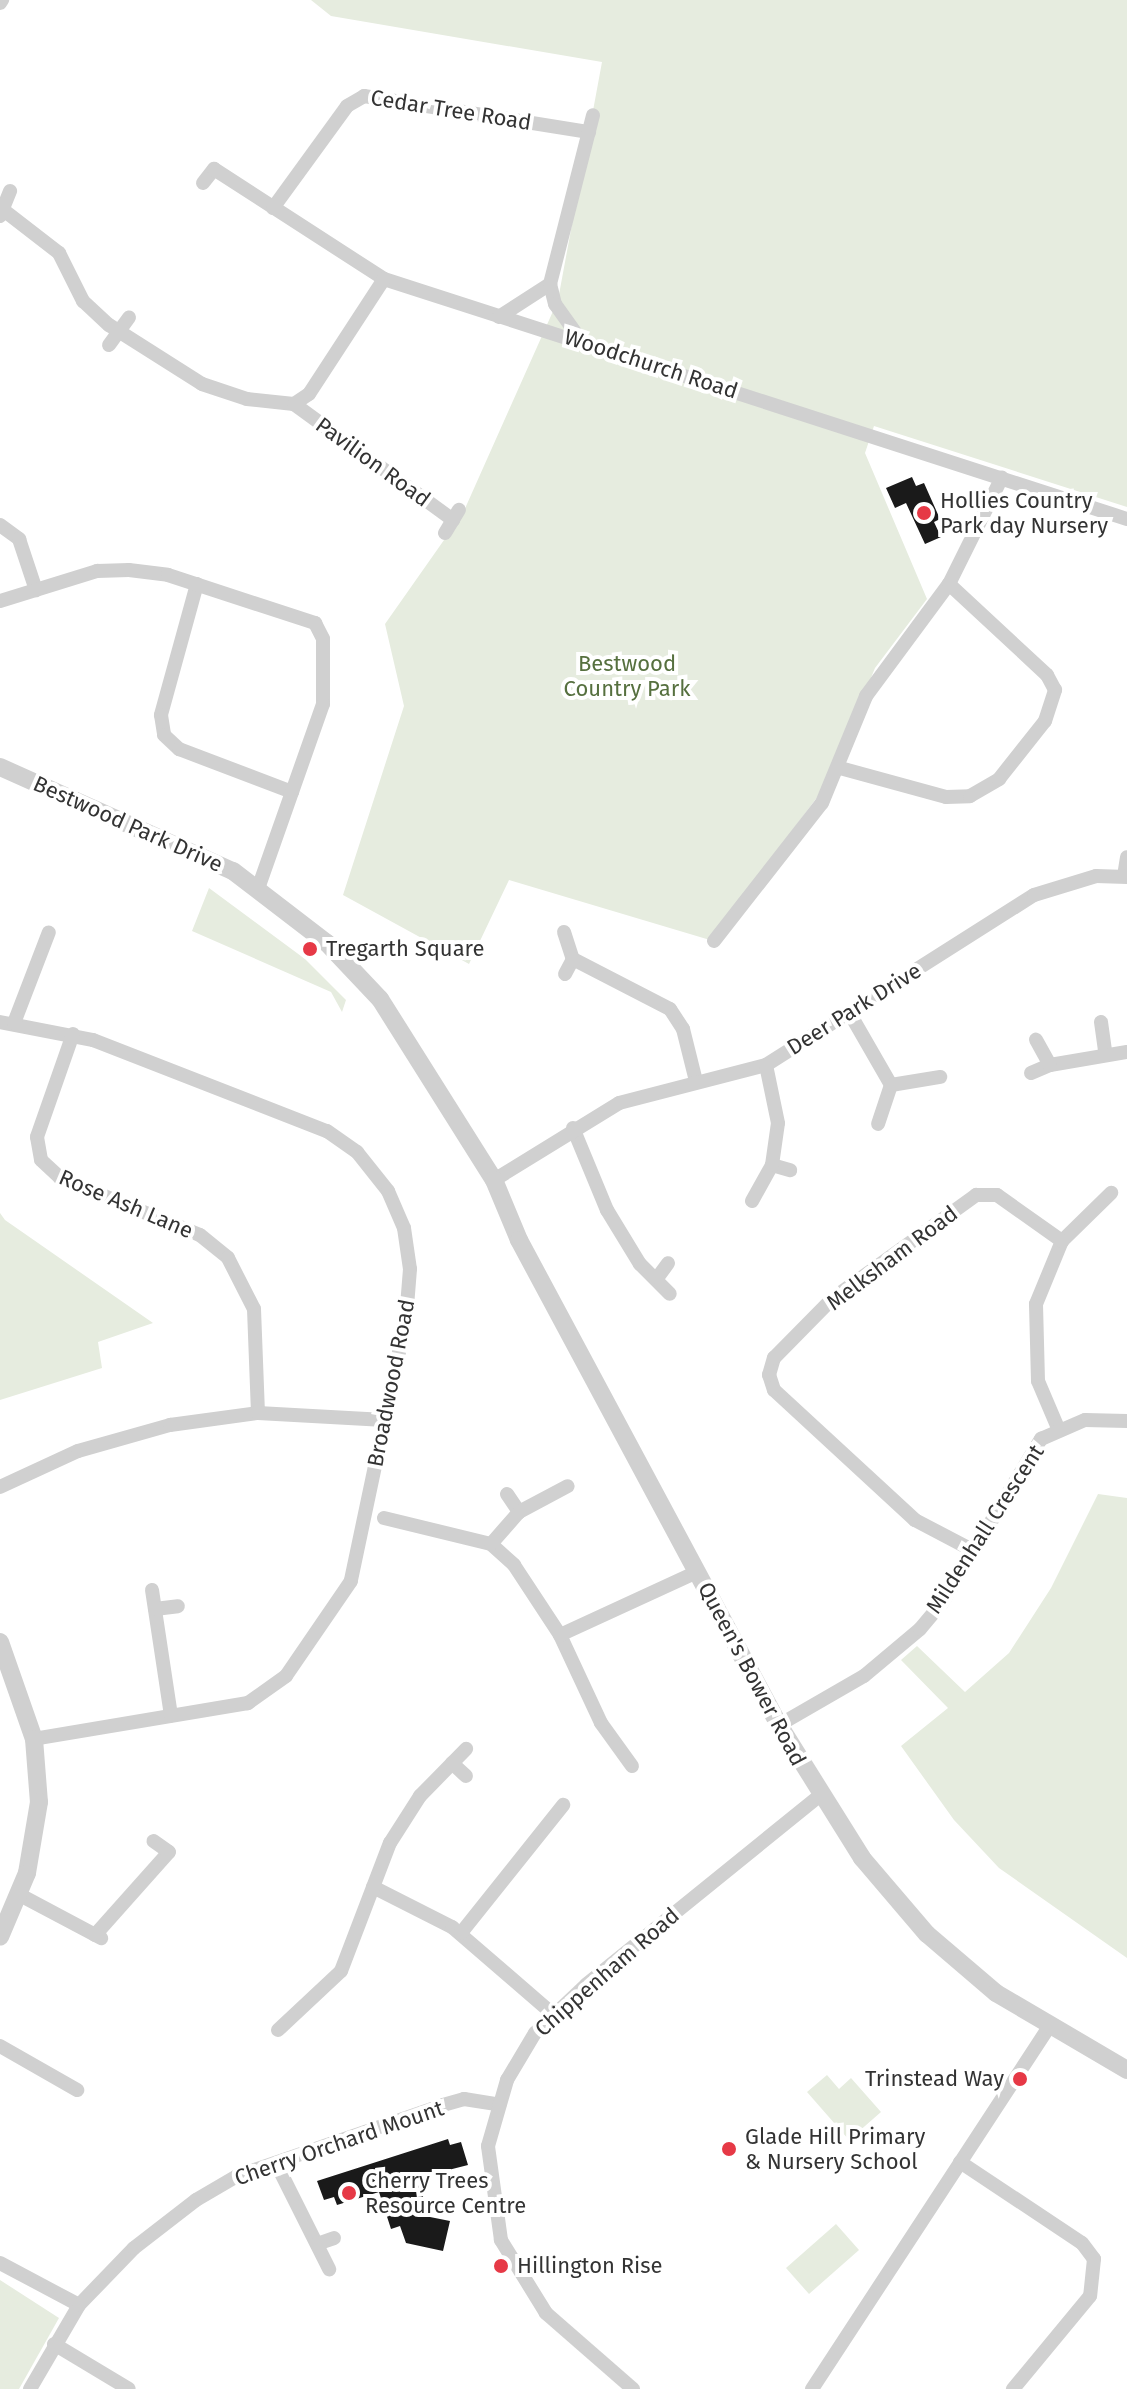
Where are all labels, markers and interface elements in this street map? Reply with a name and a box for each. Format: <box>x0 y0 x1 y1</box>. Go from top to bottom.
street label: Cedar Tree Road <box>369 84 533 136</box>
street label: Woodchurch Road <box>561 324 741 404</box>
street label: Pavilion Road <box>311 412 435 512</box>
place label: Hollies Country Park day Nursery <box>940 487 1108 538</box>
marker: Hollies Country Park day Nursery <box>915 504 933 522</box>
park label: Bestwood Country Park <box>564 650 690 702</box>
street label: Bestwood Park Drive <box>29 770 227 878</box>
place label: Tregarth Square <box>326 936 484 962</box>
marker: Tregarth Square <box>301 940 319 958</box>
street label: Deer Park Drive <box>782 957 926 1061</box>
street label: Rose Ash Lane <box>55 1164 197 1244</box>
street label: Melksham Road <box>821 1200 963 1316</box>
street label: Broadwood Road <box>362 1297 420 1469</box>
street label: Mildenhall Crescent <box>921 1440 1049 1618</box>
street label: Queen's Bower Road <box>692 1578 812 1770</box>
street label: Chippenham Road <box>529 1902 685 2042</box>
place label: Trinstead Way <box>865 2066 1004 2092</box>
marker: Trinstead Way <box>1011 2070 1029 2088</box>
street label: Cherry Orchard Mount <box>231 2095 447 2191</box>
place label: Glade Hill Primary & Nursery School <box>745 2123 925 2174</box>
marker: Glade Hill Primary & Nursery School <box>720 2140 738 2158</box>
place label: Cherry Trees Resource Centre <box>365 2167 526 2218</box>
marker: Cherry Trees Resource Centre <box>340 2184 358 2202</box>
place label: Hillington Rise <box>517 2253 663 2279</box>
marker: Hillington Rise <box>492 2257 510 2275</box>

